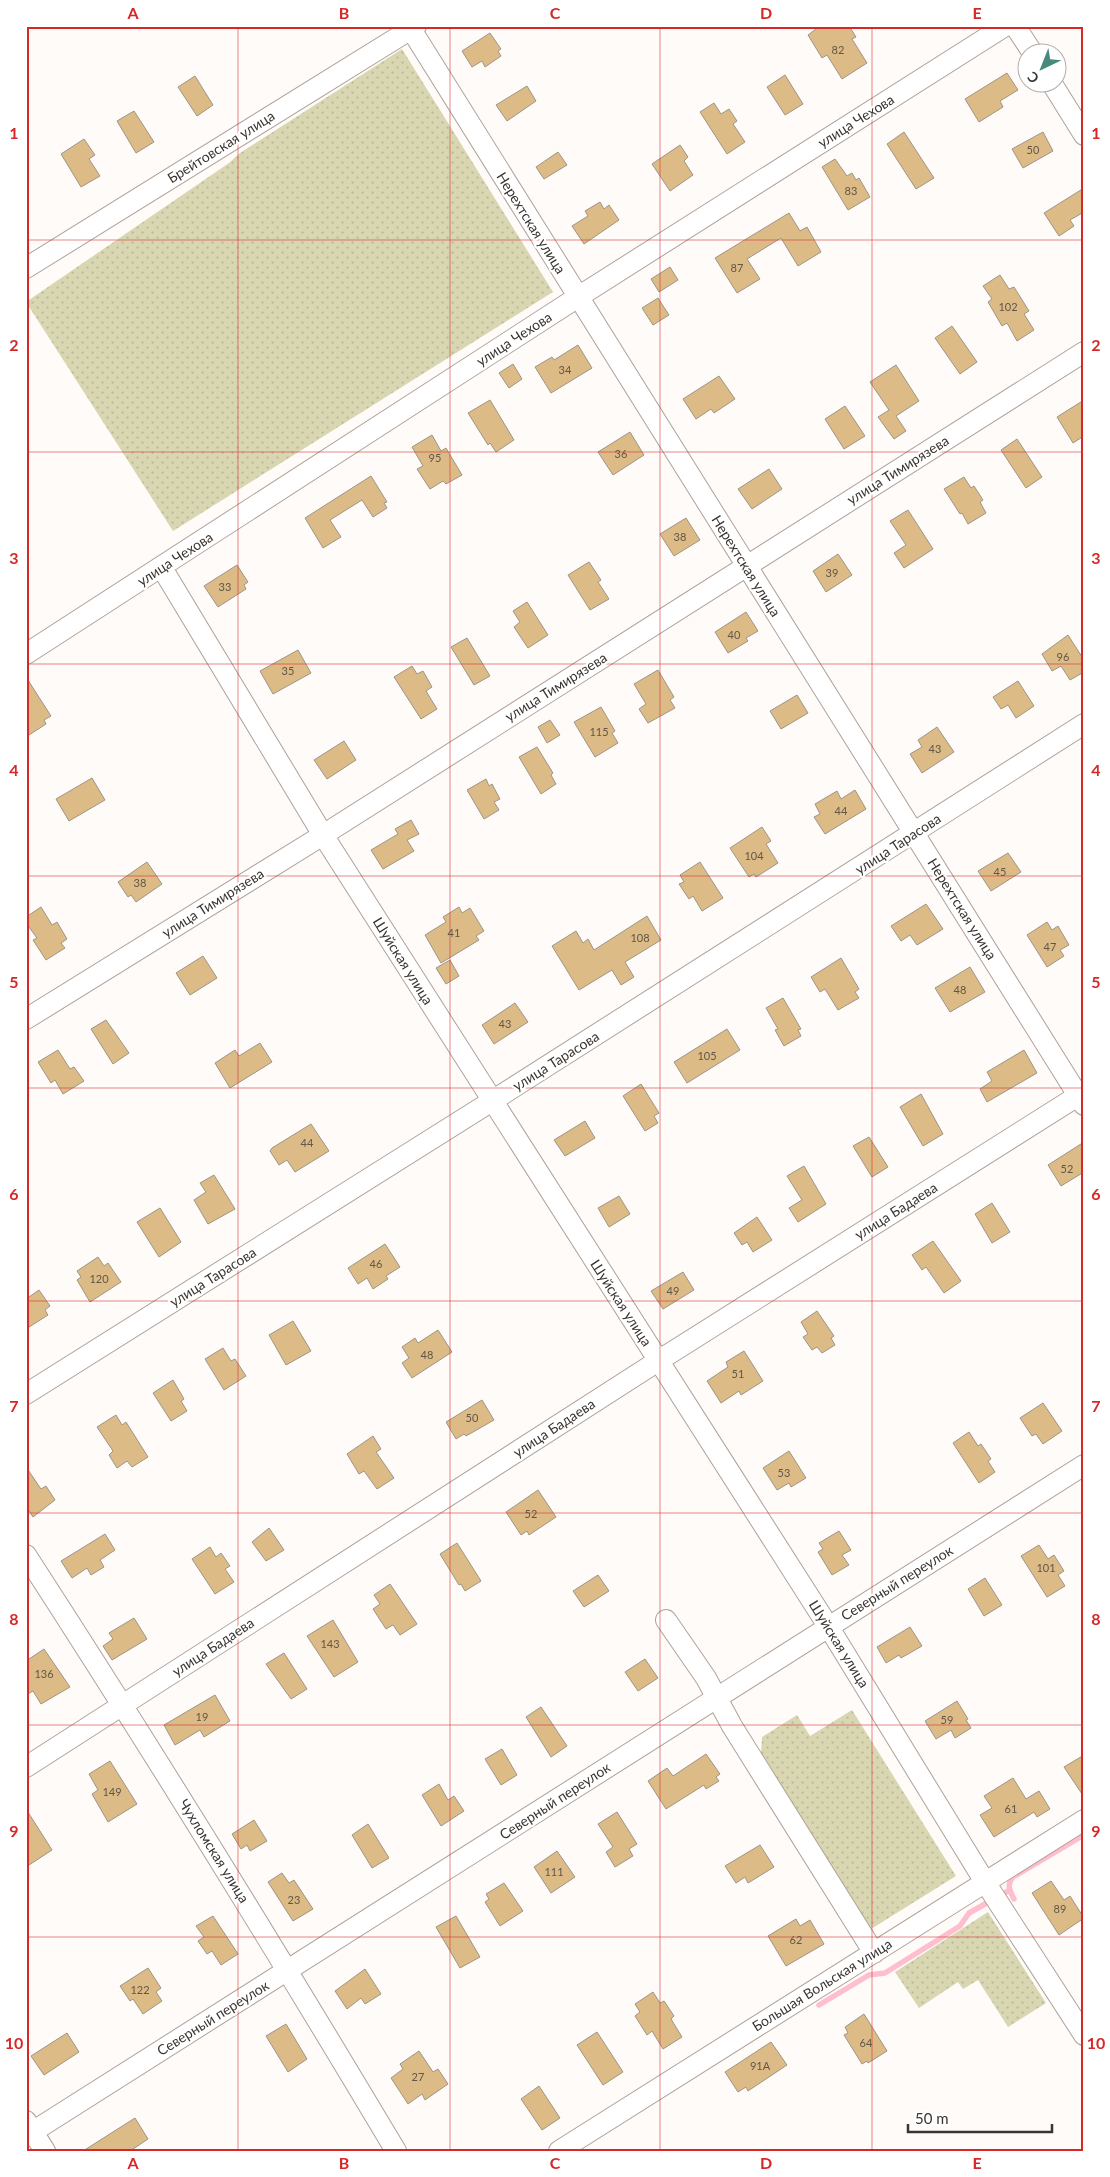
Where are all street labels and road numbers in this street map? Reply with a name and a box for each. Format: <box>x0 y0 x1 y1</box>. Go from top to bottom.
street label: улица Чехова <box>814 90 897 151</box>
street label: Брейтовская улица <box>164 107 277 186</box>
street label: Нерехтская улица <box>493 169 569 277</box>
street label: улица Чехова <box>473 308 555 369</box>
street label: улица Тимирязева <box>844 431 952 508</box>
street label: Нерехтская улица <box>708 512 784 620</box>
street label: улица Чехова <box>134 528 216 589</box>
street label: улица Тимирязева <box>502 648 610 725</box>
street label: улица Тарасова <box>852 810 944 878</box>
street label: Нерехтская улица <box>924 855 1000 963</box>
street label: улица Тимирязева <box>159 864 267 941</box>
street label: Шуйская улица <box>370 914 437 1008</box>
street label: улица Тарасова <box>509 1027 602 1094</box>
street label: улица Бадаева <box>851 1178 940 1243</box>
street label: улица Тарасова <box>166 1243 259 1310</box>
street label: Шуйская улица <box>587 1256 656 1349</box>
street label: улица Бадаева <box>510 1395 598 1460</box>
street label: Северный переулок <box>838 1541 956 1624</box>
street label: Шуйская улица <box>806 1597 873 1691</box>
street label: улица Бадаева <box>169 1614 257 1679</box>
street label: Северный переулок <box>496 1758 614 1843</box>
street label: Чухломская улица <box>176 1796 253 1906</box>
street label: Большая Вольская улица <box>749 1935 895 2035</box>
street label: Северный переулок <box>154 1976 272 2059</box>

